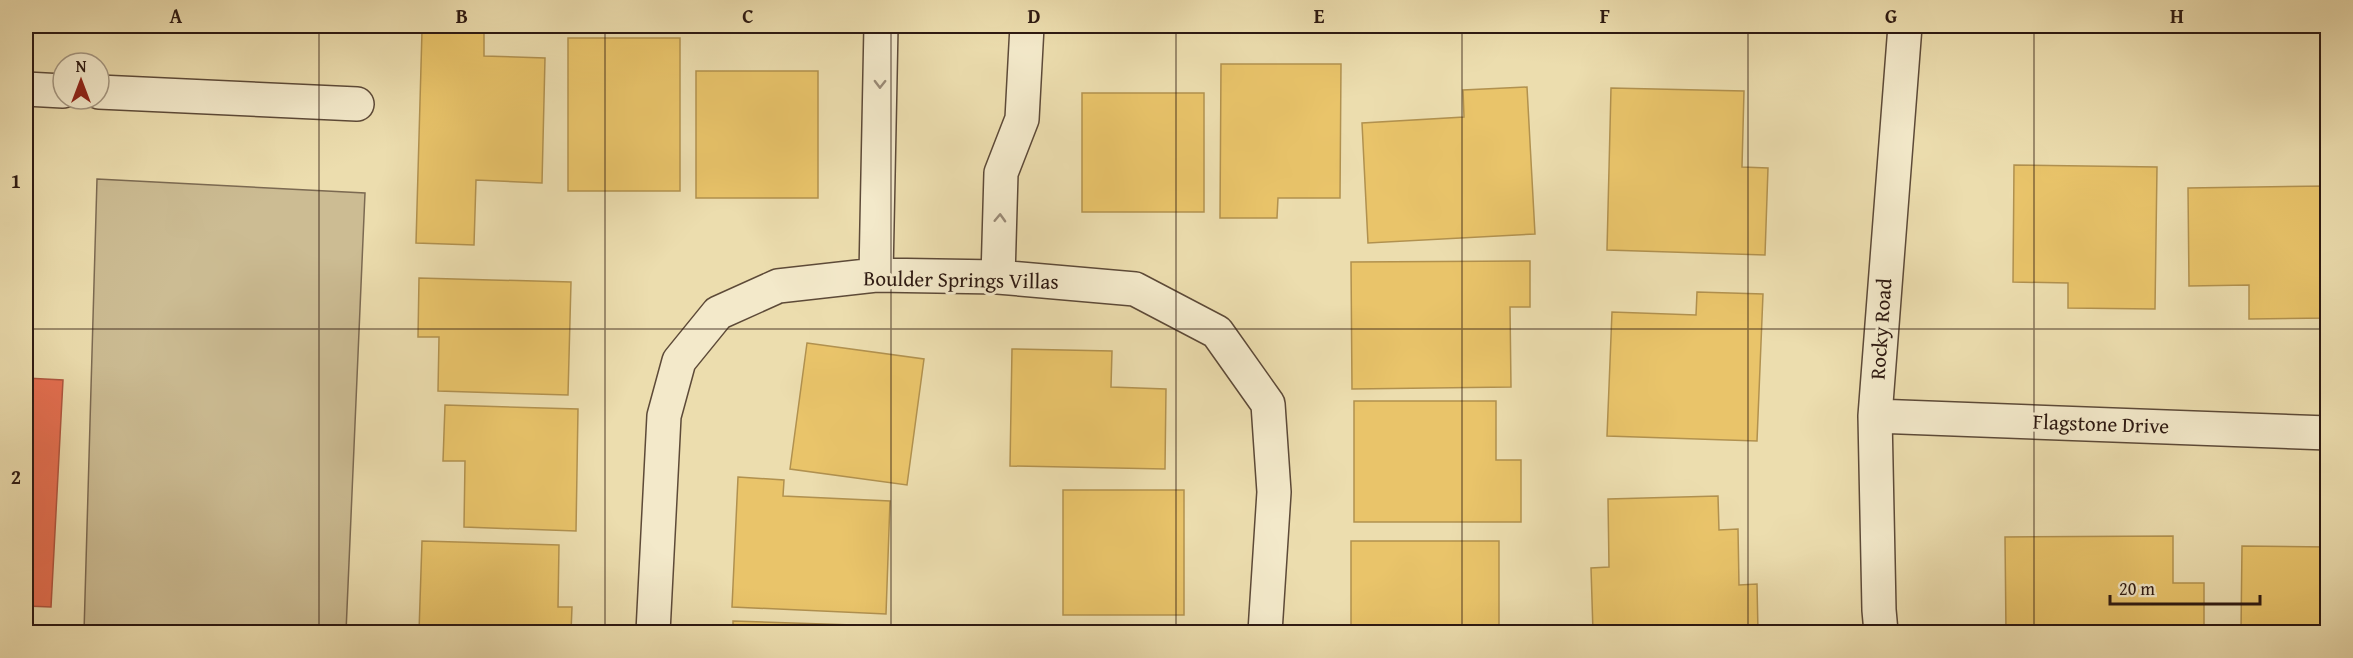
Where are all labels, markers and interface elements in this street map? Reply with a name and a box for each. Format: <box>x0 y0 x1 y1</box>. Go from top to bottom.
text: A <box>170 1 183 30</box>
text: B <box>456 1 468 30</box>
text: C <box>742 1 754 30</box>
text: D <box>1027 1 1041 30</box>
text: E <box>1314 1 1325 30</box>
text: F <box>1600 1 1610 30</box>
text: G <box>1885 1 1897 30</box>
text: H <box>2170 1 2184 30</box>
north arrow <box>51 51 111 111</box>
text: N <box>76 54 87 78</box>
one-way arrow <box>873 79 886 88</box>
text: 1 <box>11 166 21 195</box>
one-way arrow <box>993 214 1006 223</box>
street label: Boulder Springs Villas <box>863 262 1059 297</box>
street label: Rocky Road <box>1861 276 1900 381</box>
street label: Flagstone Drive <box>2032 406 2170 441</box>
text: 2 <box>11 462 21 491</box>
scale bar <box>2110 568 2260 606</box>
text: 20 m <box>2119 575 2155 602</box>

